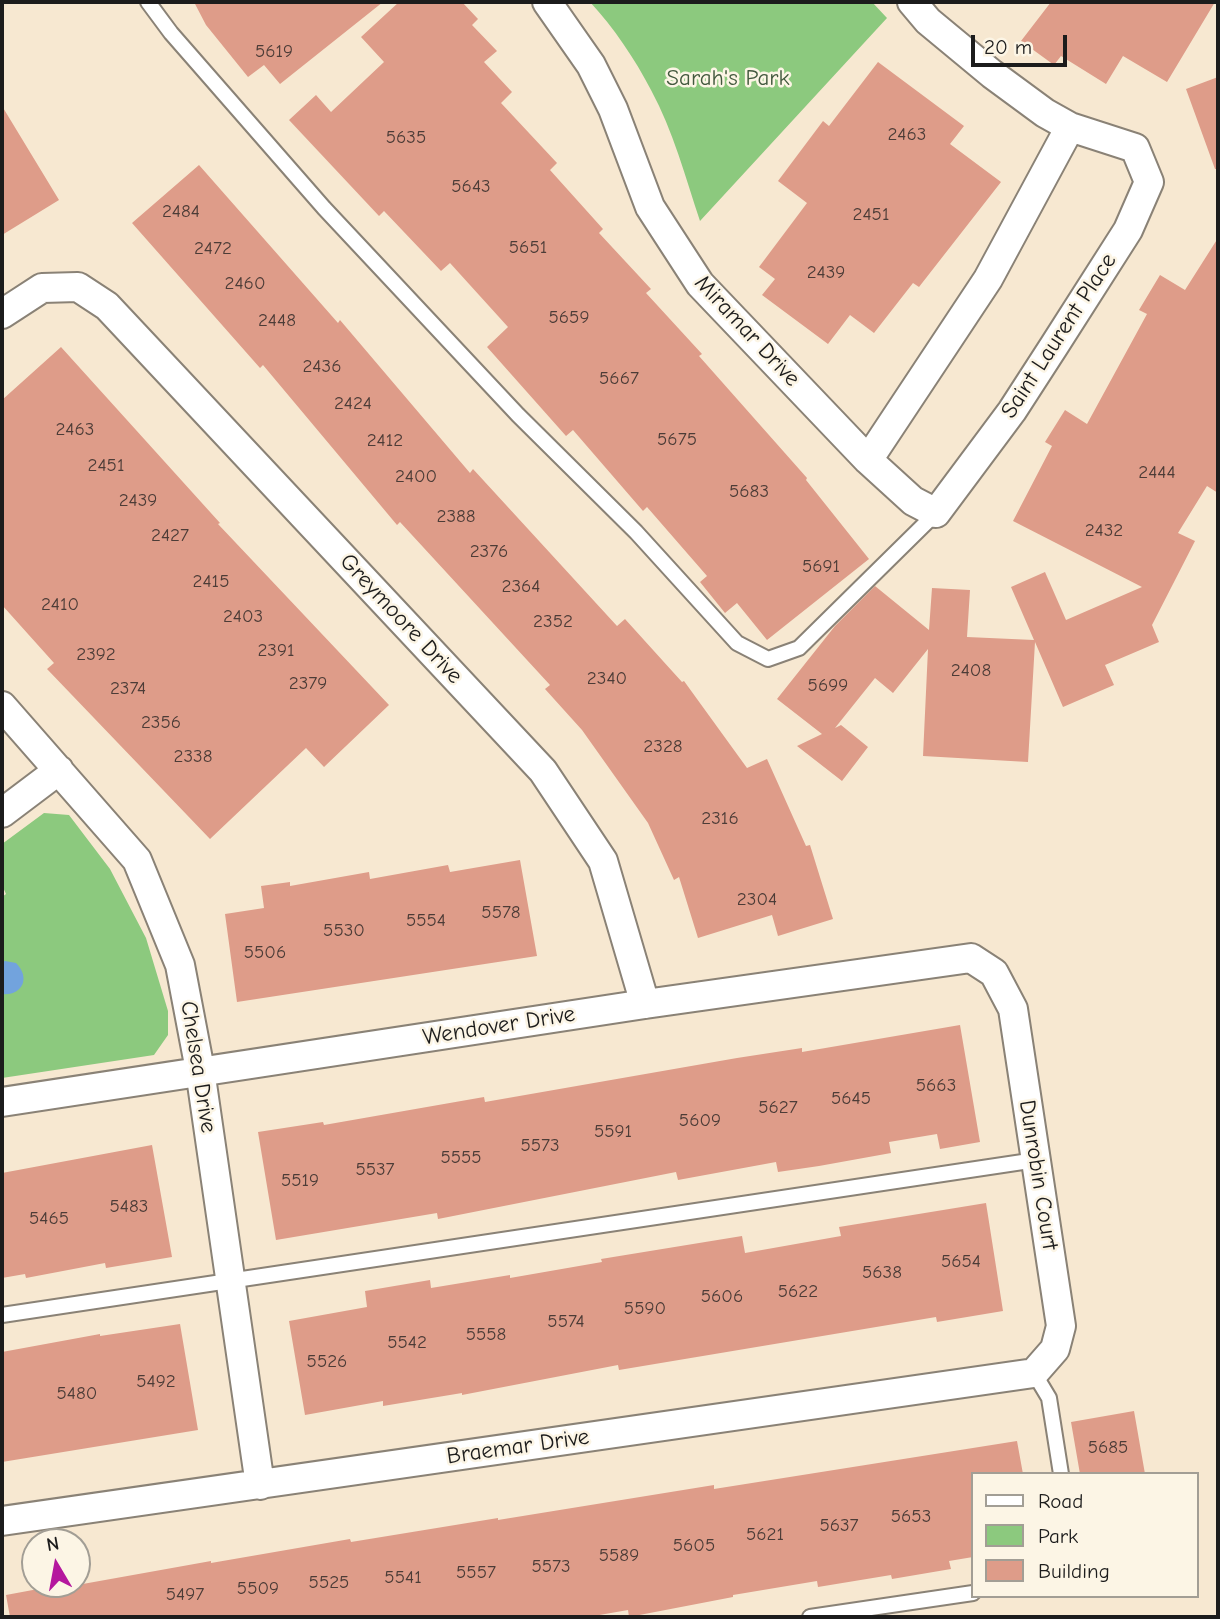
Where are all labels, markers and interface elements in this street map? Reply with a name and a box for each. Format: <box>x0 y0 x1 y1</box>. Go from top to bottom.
scale bar <box>975 21 1071 65</box>
text: 20 m <box>984 35 1032 59</box>
house number: 5619 <box>255 41 293 63</box>
park label: Sarah's Park <box>666 64 790 92</box>
house number: 2463 <box>888 124 926 146</box>
house number: 5635 <box>386 127 426 149</box>
house number: 5643 <box>451 176 491 198</box>
house number: 2484 <box>162 201 200 223</box>
house number: 2451 <box>853 204 889 226</box>
house number: 5651 <box>509 237 547 259</box>
house number: 2472 <box>194 238 232 260</box>
street label: Saint Laurent Place <box>995 248 1123 424</box>
house number: 2439 <box>807 262 845 284</box>
street label: Miramar Drive <box>688 270 806 392</box>
house number: 2460 <box>225 273 265 295</box>
house number: 5659 <box>549 307 589 329</box>
house number: 2448 <box>258 310 296 332</box>
house number: 2436 <box>303 356 341 378</box>
house number: 5667 <box>599 368 639 390</box>
house number: 2424 <box>334 393 372 415</box>
house number: 2463 <box>56 419 94 441</box>
house number: 5675 <box>657 429 697 451</box>
house number: 2412 <box>367 430 403 452</box>
house number: 2451 <box>88 455 124 477</box>
house number: 2444 <box>1138 462 1176 484</box>
house number: 2400 <box>395 466 437 488</box>
house number: 5683 <box>729 481 769 503</box>
house number: 2439 <box>119 490 157 512</box>
house number: 2388 <box>436 506 476 528</box>
house number: 2432 <box>1085 520 1123 542</box>
house number: 2427 <box>151 525 189 547</box>
house number: 2376 <box>470 541 508 563</box>
street label: Greymoore Drive <box>334 548 468 690</box>
house number: 5691 <box>802 556 840 578</box>
house number: 2415 <box>193 571 229 593</box>
house number: 2364 <box>501 576 541 598</box>
house number: 2410 <box>41 594 79 616</box>
house number: 2403 <box>223 606 263 628</box>
house number: 2352 <box>533 611 573 633</box>
house number: 2391 <box>257 640 295 662</box>
house number: 2392 <box>76 644 116 666</box>
house number: 2408 <box>951 660 991 682</box>
house number: 2340 <box>587 668 627 690</box>
house number: 2379 <box>289 673 327 695</box>
house number: 5699 <box>808 675 848 697</box>
house number: 2374 <box>110 678 146 700</box>
house number: 2356 <box>141 712 181 734</box>
house number: 2328 <box>643 736 683 758</box>
house number: 2338 <box>174 746 212 768</box>
house number: 2316 <box>701 808 739 830</box>
house number: 2304 <box>737 889 777 911</box>
house number: 5578 <box>481 902 521 924</box>
house number: 5554 <box>406 910 446 932</box>
house number: 5530 <box>323 920 365 942</box>
house number: 5506 <box>244 942 286 964</box>
street label: Chelsea Drive <box>174 999 222 1135</box>
street label: Wendover Drive <box>421 1000 577 1052</box>
house number: 5663 <box>916 1075 956 1097</box>
house number: 5645 <box>831 1088 871 1110</box>
house number: 5627 <box>758 1097 798 1119</box>
street label: Dunrobin Court <box>1013 1098 1063 1252</box>
house number: 5609 <box>679 1110 721 1132</box>
house number: 5591 <box>594 1121 632 1143</box>
house number: 5573 <box>520 1135 560 1157</box>
house number: 5555 <box>440 1147 482 1169</box>
house number: 5537 <box>355 1159 395 1181</box>
house number: 5519 <box>281 1170 319 1192</box>
house number: 5483 <box>110 1196 148 1218</box>
house number: 5465 <box>29 1208 69 1230</box>
house number: 5654 <box>941 1251 981 1273</box>
house number: 5638 <box>862 1262 902 1284</box>
house number: 5622 <box>778 1281 818 1303</box>
house number: 5606 <box>701 1286 743 1308</box>
house number: 5590 <box>624 1298 666 1320</box>
house number: 5574 <box>547 1311 585 1333</box>
house number: 5558 <box>466 1324 506 1346</box>
house number: 5542 <box>387 1332 427 1354</box>
house number: 5526 <box>307 1351 347 1373</box>
house number: 5492 <box>136 1371 176 1393</box>
house number: 5480 <box>57 1383 97 1405</box>
street label: Braemar Drive <box>445 1423 591 1471</box>
house number: 5685 <box>1088 1437 1128 1459</box>
legend <box>972 1472 1199 1598</box>
text: Road <box>1038 1489 1083 1513</box>
house number: 5653 <box>891 1506 931 1528</box>
house number: 5637 <box>819 1515 859 1537</box>
house number: 5621 <box>746 1524 784 1546</box>
text: Park <box>1038 1524 1078 1548</box>
north arrow <box>21 1528 91 1598</box>
text: N <box>45 1532 61 1556</box>
house number: 5605 <box>673 1535 715 1557</box>
house number: 5589 <box>599 1545 639 1567</box>
house number: 5573 <box>531 1556 571 1578</box>
text: Building <box>1038 1559 1110 1583</box>
house number: 5557 <box>456 1562 496 1584</box>
house number: 5541 <box>384 1567 422 1589</box>
house number: 5525 <box>309 1572 349 1594</box>
house number: 5509 <box>237 1578 279 1600</box>
house number: 5497 <box>166 1584 204 1606</box>

